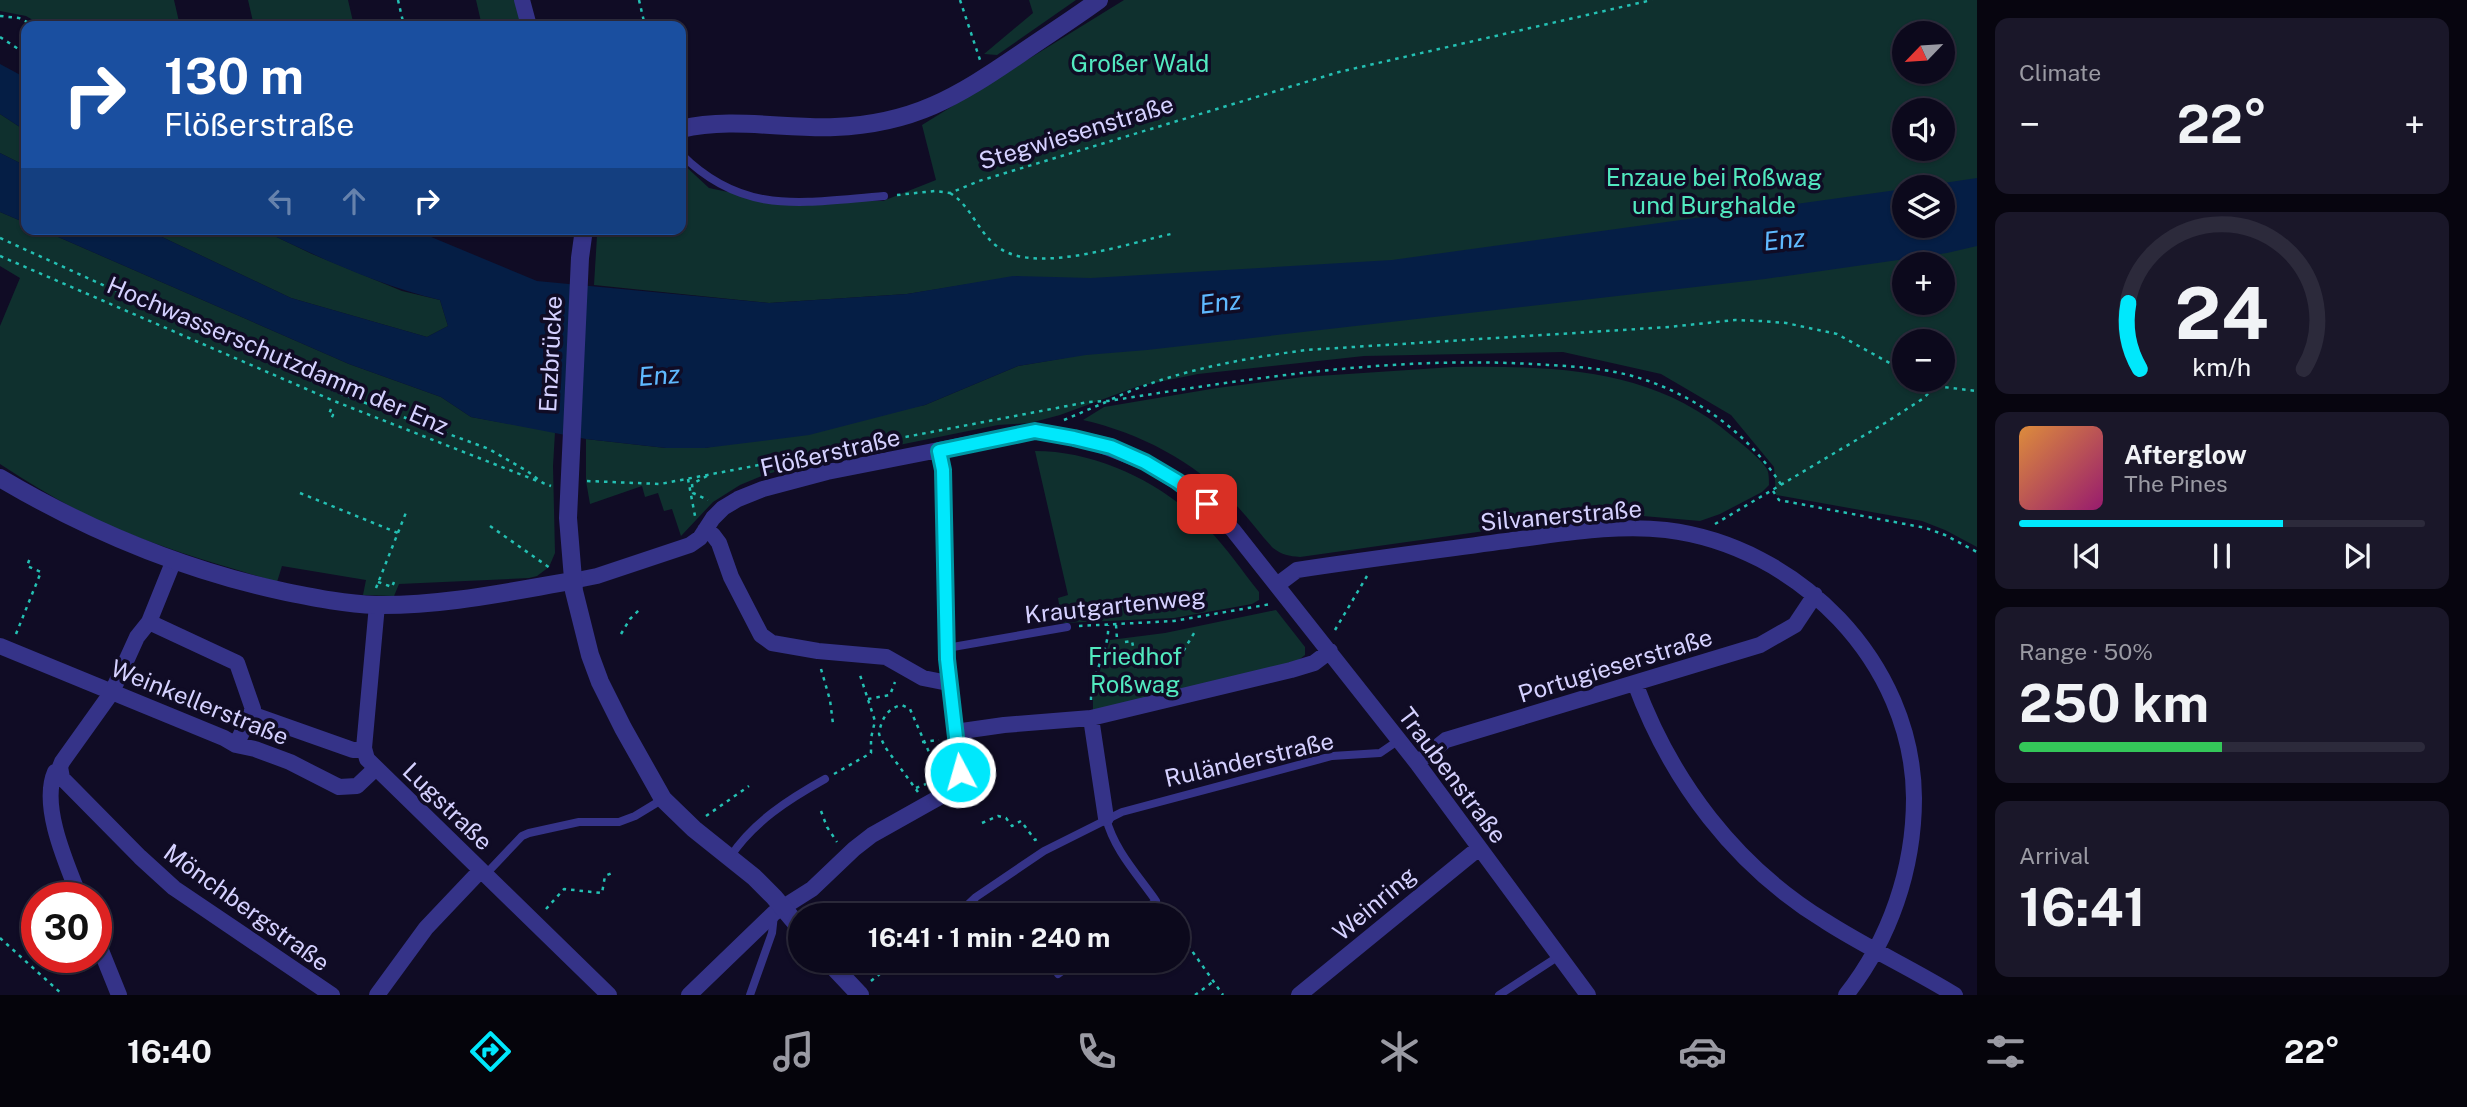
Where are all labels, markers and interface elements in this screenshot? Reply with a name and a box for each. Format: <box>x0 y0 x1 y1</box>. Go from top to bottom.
north arrow <box>1892 21 1955 84</box>
map controls <box>1892 21 1955 392</box>
text: 130 m <box>164 47 304 105</box>
icon: right <box>49 49 140 140</box>
park label: Großer Wald <box>1071 49 1209 77</box>
text: Climate <box>2019 59 2101 86</box>
street label: Stegwiesenstraße <box>975 89 1177 175</box>
text: 22° <box>2177 94 2267 155</box>
button: sound <box>1892 98 1955 161</box>
text: − <box>2019 102 2040 147</box>
text: + <box>2404 102 2425 147</box>
text: Flößerstraße <box>164 106 354 143</box>
park label: Enzaue bei Roßwag und Burghalde <box>1606 163 1822 219</box>
button: layers <box>1892 175 1955 238</box>
icon: left <box>262 182 300 220</box>
icon: ahead <box>335 182 373 220</box>
icon: right <box>408 182 446 220</box>
water label: Enz <box>1762 221 1806 257</box>
button: + <box>1892 252 1955 315</box>
street label: Hochwasserschutzdamm der Enz <box>103 270 453 440</box>
text: 24 <box>2175 271 2269 356</box>
water label: Enz <box>1197 284 1243 320</box>
street label: Enzbrücke <box>533 295 567 413</box>
button: − <box>1892 329 1955 392</box>
text: km/h <box>2193 352 2251 382</box>
water label: Enz <box>637 358 681 392</box>
street label: Flößerstraße <box>757 422 903 482</box>
text: Afterglow <box>2124 439 2247 470</box>
text: The Pines <box>2124 470 2228 497</box>
pin <box>1177 474 1237 534</box>
icon: arrive <box>1188 485 1226 523</box>
street label: Silvanerstraße <box>1479 494 1643 536</box>
icon: previous <box>2068 537 2106 575</box>
icon: pause <box>2203 537 2241 575</box>
icon: next <box>2338 537 2376 575</box>
street label: Krautgartenweg <box>1023 582 1207 628</box>
street label: Portugieserstraße <box>1515 622 1715 708</box>
text: Range · 50% <box>2019 638 2153 665</box>
park label: Friedhof Roßwag <box>1088 642 1182 698</box>
street label: Weinkellerstraße <box>107 654 293 750</box>
text: 250 km <box>2019 673 2209 734</box>
street label: Traubenstraße <box>1393 702 1513 848</box>
street label: Ruländerstraße <box>1162 726 1336 792</box>
position arrow <box>923 735 997 809</box>
street label: Lugstraße <box>397 757 499 855</box>
street label: Mönchbergstraße <box>159 838 335 976</box>
text: Arrival <box>2019 842 2090 869</box>
street label: Weinring <box>1327 860 1421 946</box>
text: 16:41 <box>2019 877 2146 938</box>
speed limit sign: 30 <box>21 882 112 973</box>
text: 16:41 · 1 min · 240 m <box>868 922 1110 953</box>
icon: directions <box>466 1027 515 1076</box>
icon: music <box>769 1027 818 1076</box>
icon: phone <box>1072 1027 1121 1076</box>
icon: climate <box>1375 1027 1424 1076</box>
icon: car <box>1678 1027 1727 1076</box>
icon: filters <box>1981 1027 2030 1076</box>
text: 16:40 <box>127 1033 212 1070</box>
text: 22° <box>2284 1033 2340 1070</box>

